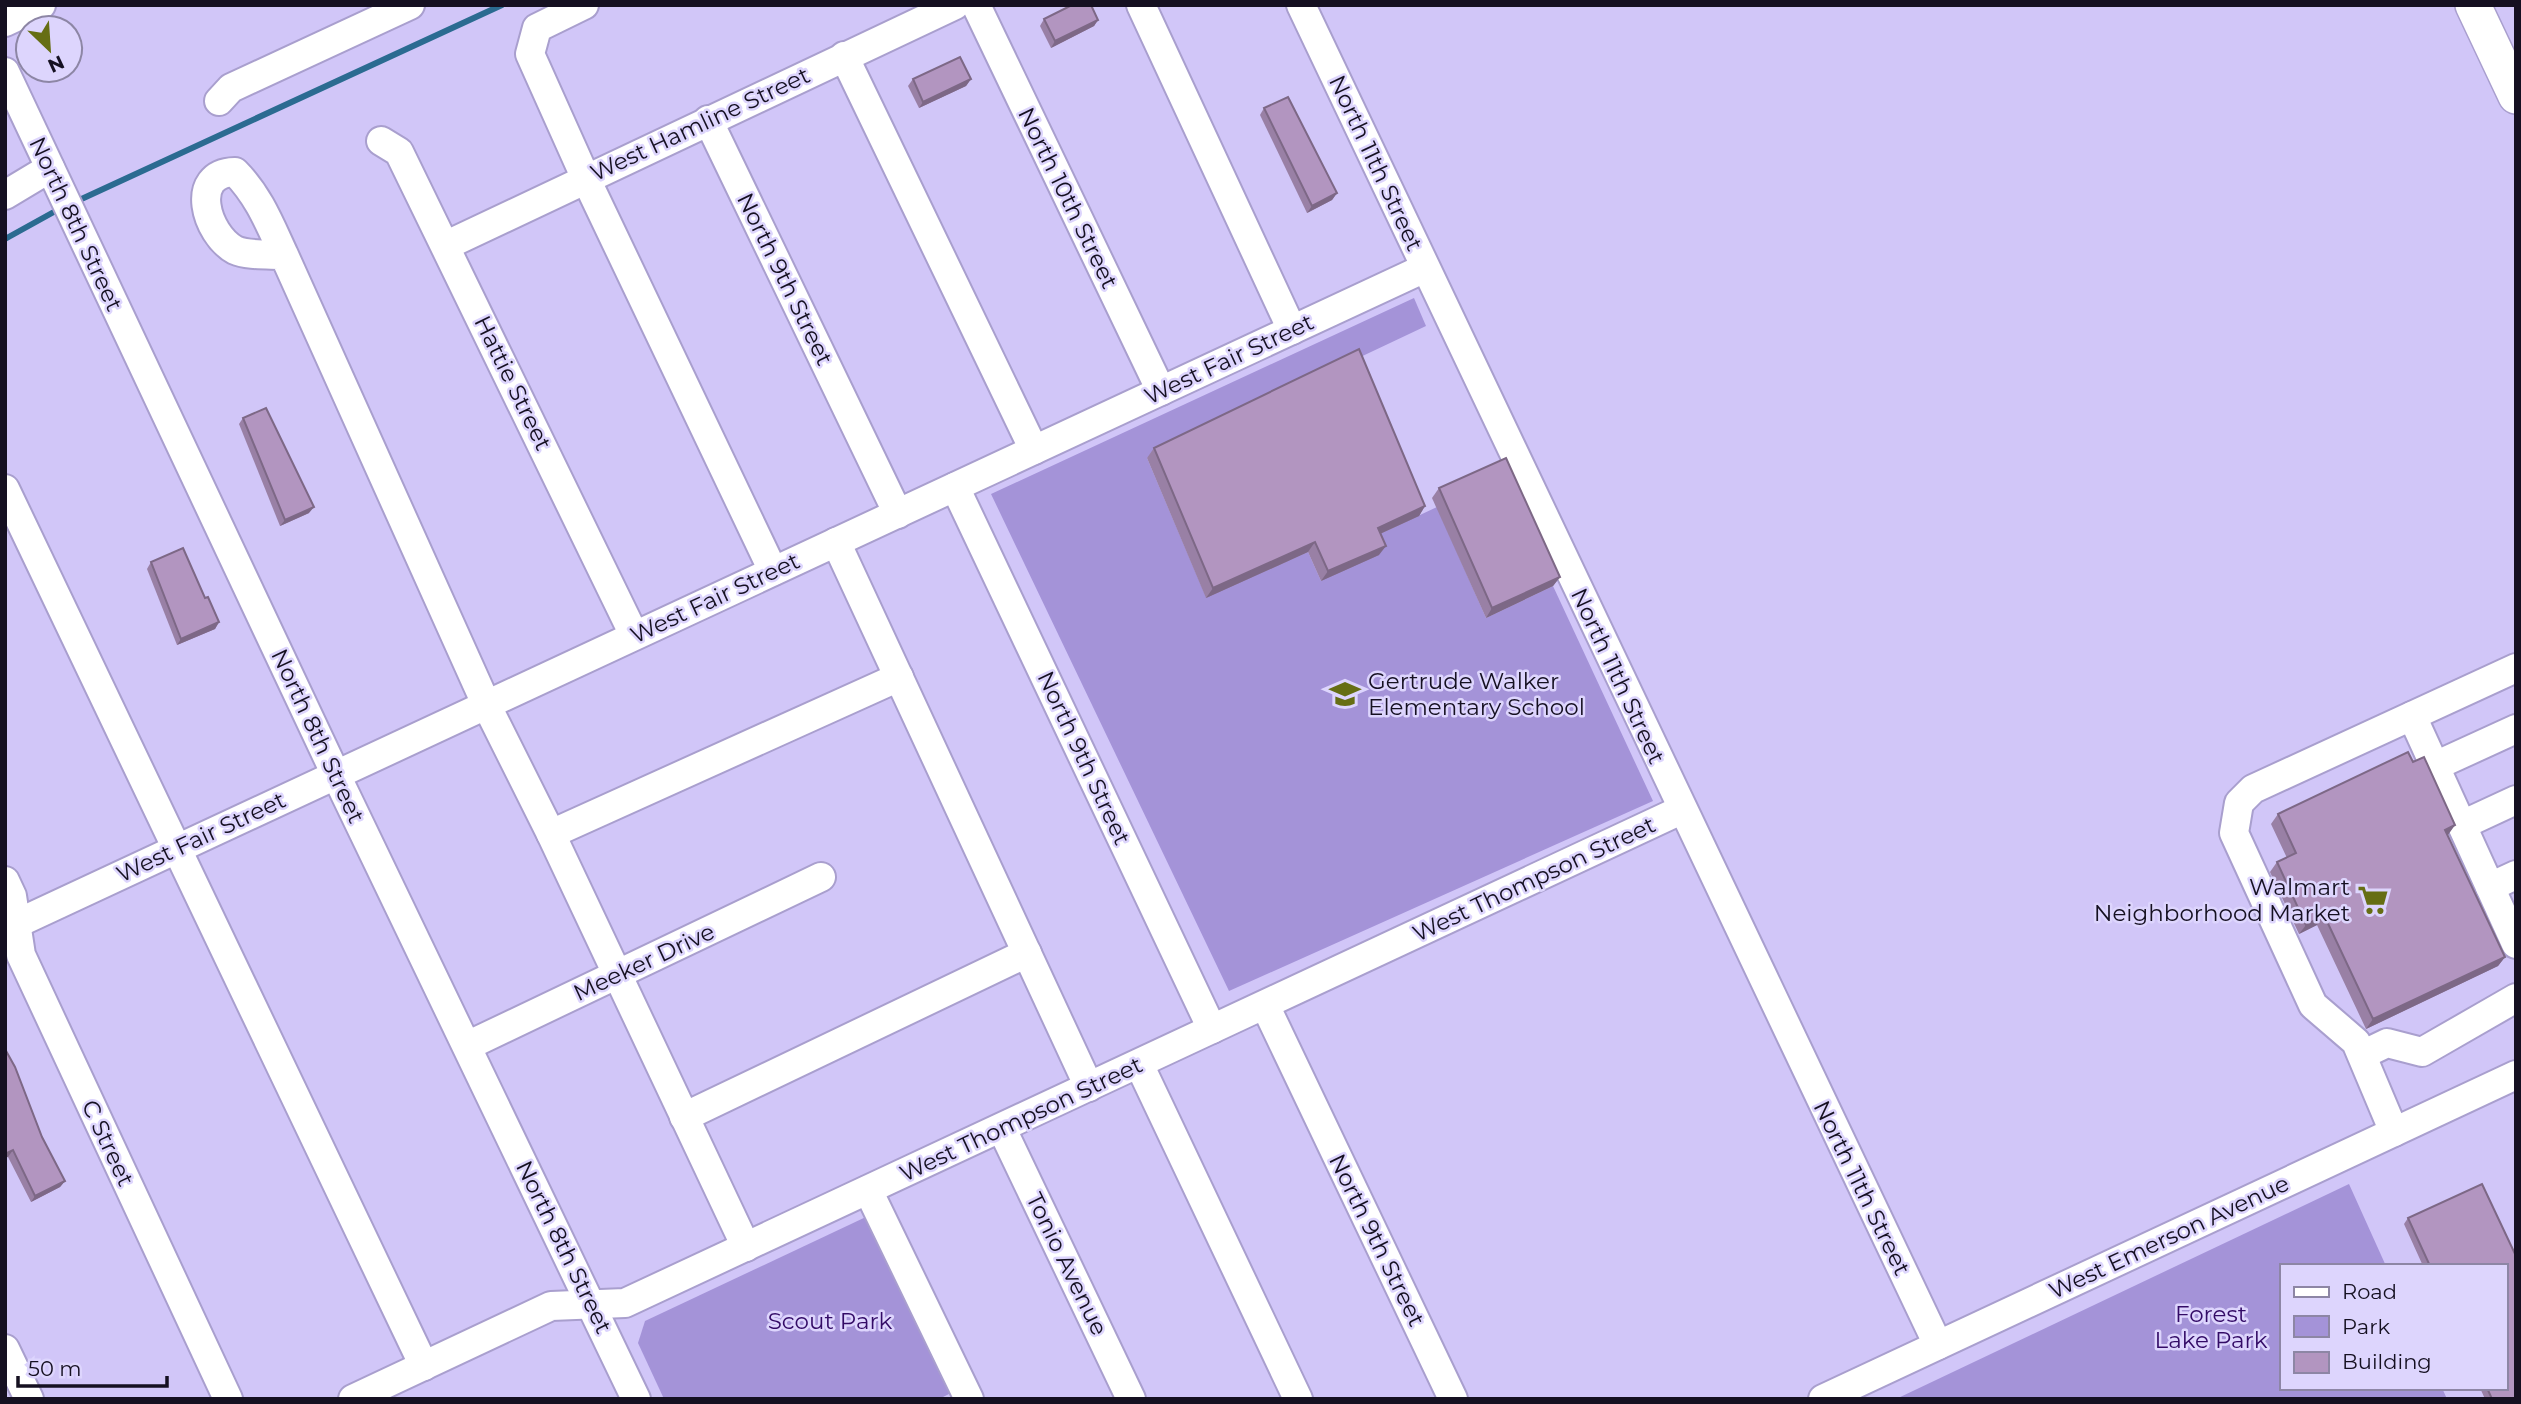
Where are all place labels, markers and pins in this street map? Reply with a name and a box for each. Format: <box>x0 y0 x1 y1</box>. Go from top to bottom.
place label: Gertrude Walker Elementary School <box>1368 667 1585 721</box>
school or university icon: Gertrude Walker Elementary School <box>1328 677 1362 711</box>
place label: Walmart Neighborhood Market <box>2094 873 2350 927</box>
supermarket icon: Walmart Neighborhood Market <box>2356 883 2390 917</box>

